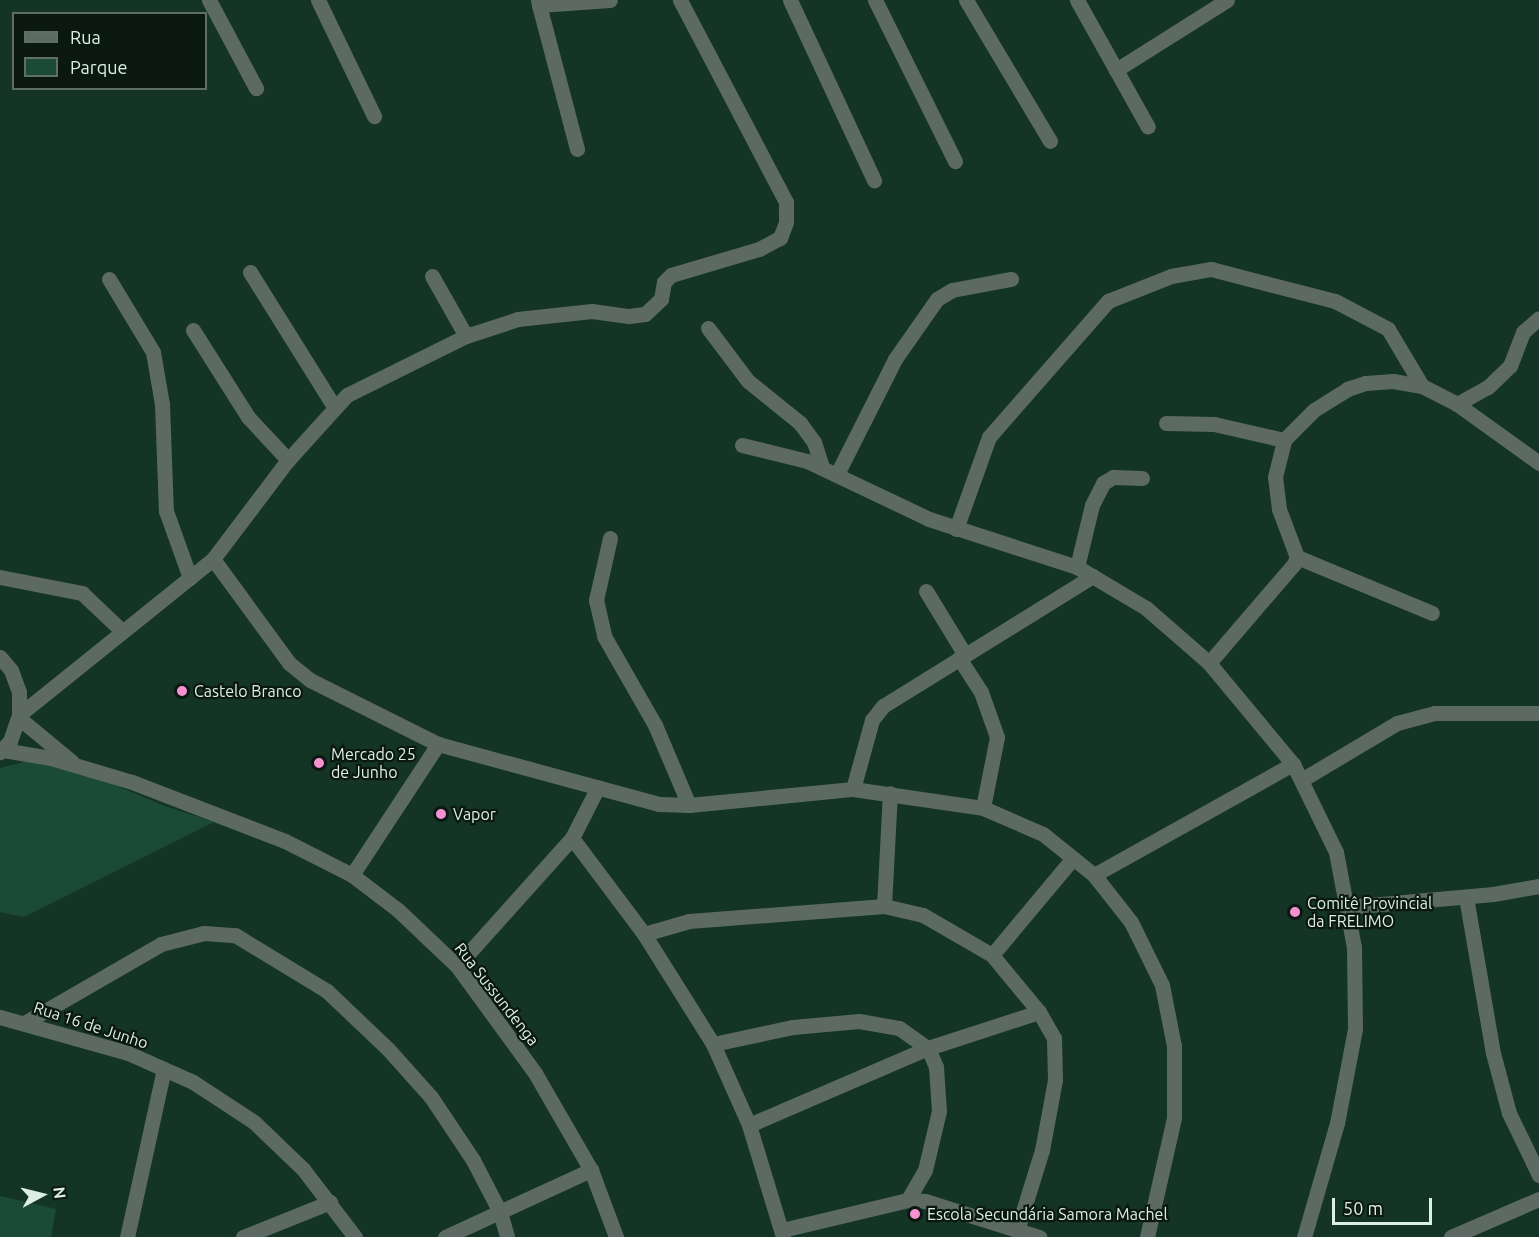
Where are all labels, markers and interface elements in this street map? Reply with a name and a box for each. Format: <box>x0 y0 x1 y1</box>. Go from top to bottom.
legend <box>12 12 207 90</box>
text: Rua <box>70 27 101 47</box>
text: Parque <box>70 57 127 77</box>
place label: Castelo Branco <box>194 681 302 701</box>
marker: Castelo Branco <box>175 684 189 698</box>
place label: Mercado 25 de Junho <box>331 744 416 782</box>
marker: Mercado 25 de Junho <box>312 756 326 770</box>
place label: Vapor <box>453 804 496 824</box>
marker: Vapor <box>434 807 448 821</box>
place label: Comitê Provincial da FRELIMO <box>1307 893 1432 931</box>
marker: Comitê Provincial da FRELIMO <box>1288 905 1302 919</box>
street label: Rua Sussundenga <box>451 939 543 1049</box>
street label: Rua 16 de Junho <box>31 997 151 1053</box>
north arrow <box>12 1165 72 1225</box>
text: N <box>50 1186 70 1200</box>
scale bar <box>1335 1186 1436 1224</box>
text: 50 m <box>1343 1198 1383 1218</box>
place label: Escola Secundária Samora Machel <box>927 1204 1168 1224</box>
marker: Escola Secundária Samora Machel <box>908 1207 922 1221</box>

